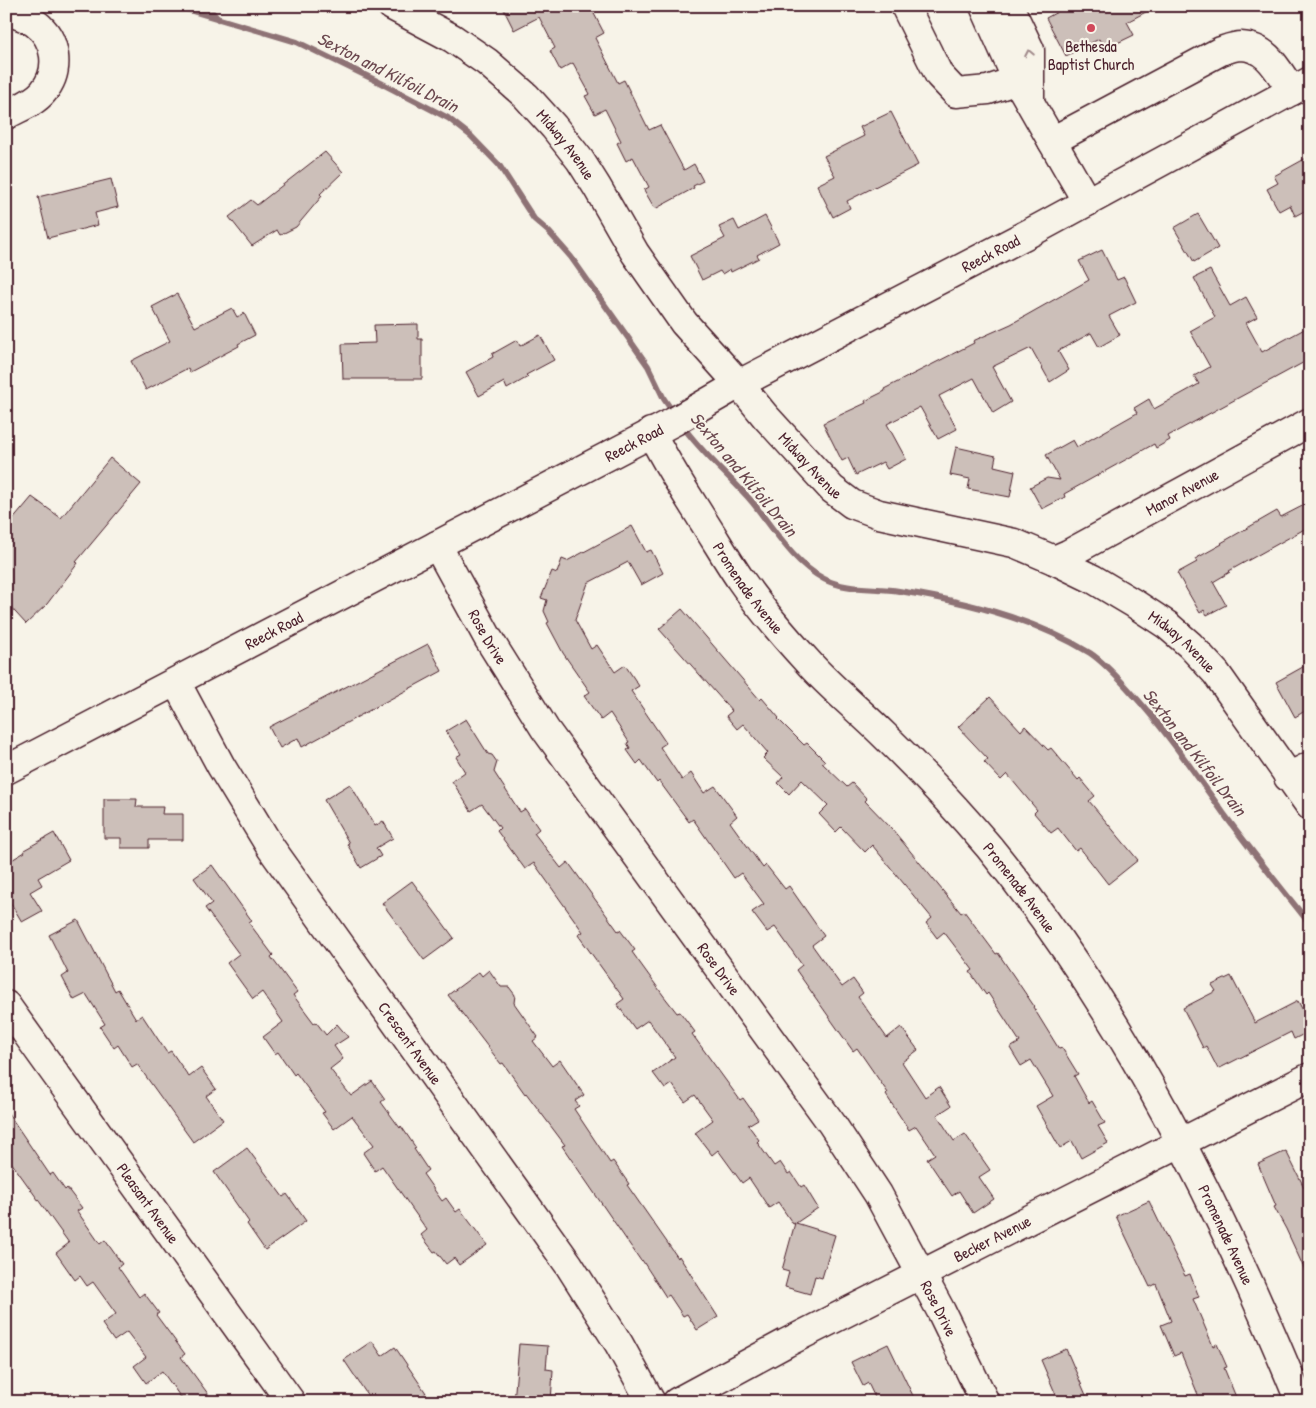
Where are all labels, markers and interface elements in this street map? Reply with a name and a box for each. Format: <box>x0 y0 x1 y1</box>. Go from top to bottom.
marker: Bethesda Baptist Church <box>1085 22 1097 34</box>
water label: Sexton and Kilfoil Drain <box>313 26 464 119</box>
place label: Bethesda Baptist Church <box>1048 35 1135 75</box>
one-way arrow <box>1025 49 1035 58</box>
street label: Midway Avenue <box>532 104 601 184</box>
street label: Reeck Road <box>958 229 1023 277</box>
water label: Sexton and Kilfoil Drain <box>685 407 805 543</box>
street label: Reeck Road <box>601 418 667 467</box>
street label: Midway Avenue <box>774 427 847 504</box>
street label: Manor Avenue <box>1142 463 1223 521</box>
street label: Promenade Avenue <box>708 538 789 639</box>
street label: Rose Drive <box>463 605 513 669</box>
street label: Midway Avenue <box>1144 605 1221 678</box>
street label: Reeck Road <box>241 606 307 655</box>
water label: Sexton and Kilfoil Drain <box>1137 683 1254 822</box>
street label: Promenade Avenue <box>978 837 1062 937</box>
street label: Rose Drive <box>693 938 746 1000</box>
street label: Crescent Avenue <box>373 997 448 1089</box>
street label: Pleasant Avenue <box>112 1159 185 1248</box>
street label: Promenade Avenue <box>1193 1181 1260 1289</box>
street label: Becker Avenue <box>950 1209 1035 1267</box>
street label: Rose Drive <box>915 1276 963 1340</box>

